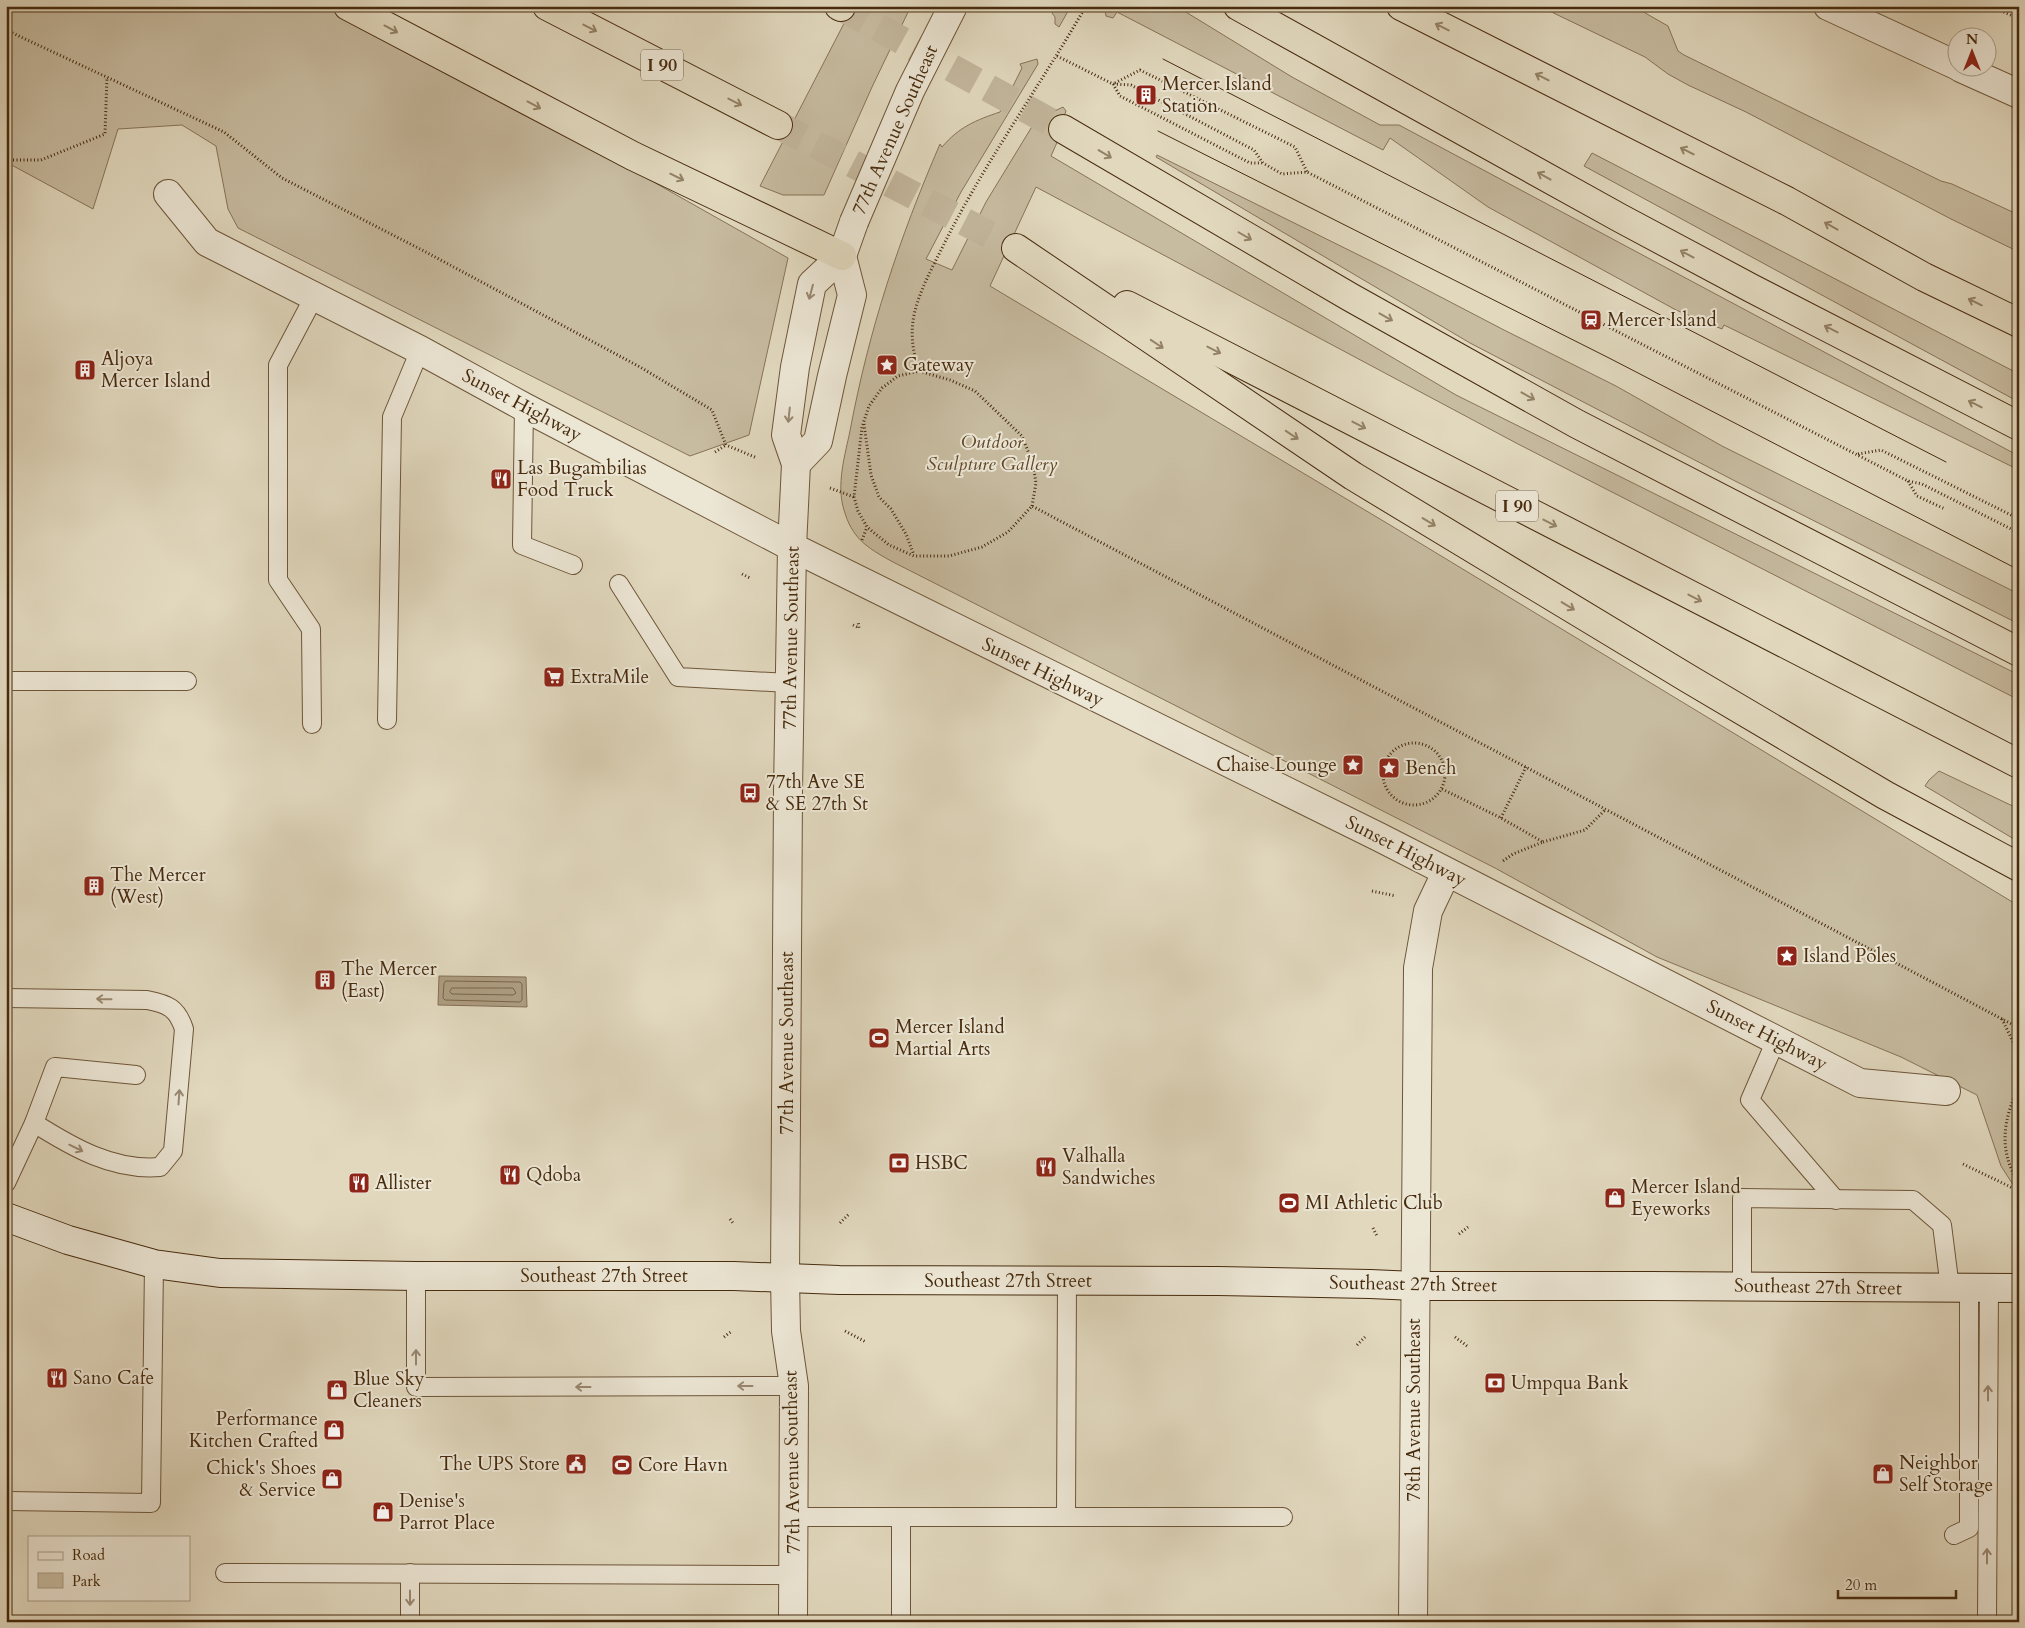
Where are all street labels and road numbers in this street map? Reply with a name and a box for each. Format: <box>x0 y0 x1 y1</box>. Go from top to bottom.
street label: 77th Avenue Southeast <box>846 41 944 219</box>
road number: I 90 <box>641 50 683 80</box>
street label: Sunset Highway <box>457 362 587 448</box>
road number: I 90 <box>1496 491 1538 522</box>
street label: 77th Avenue Southeast <box>776 546 806 730</box>
street label: Sunset Highway <box>978 631 1108 713</box>
street label: Sunset Highway <box>1341 809 1471 893</box>
street label: 77th Avenue Southeast <box>774 951 800 1135</box>
street label: Sunset Highway <box>1702 993 1832 1077</box>
street label: Southeast 27th Street <box>520 1263 688 1289</box>
street label: Southeast 27th Street <box>924 1268 1092 1294</box>
street label: Southeast 27th Street <box>1329 1270 1497 1298</box>
street label: Southeast 27th Street <box>1734 1273 1902 1301</box>
street label: 78th Avenue Southeast <box>1401 1318 1427 1502</box>
street label: 77th Avenue Southeast <box>777 1370 807 1554</box>

